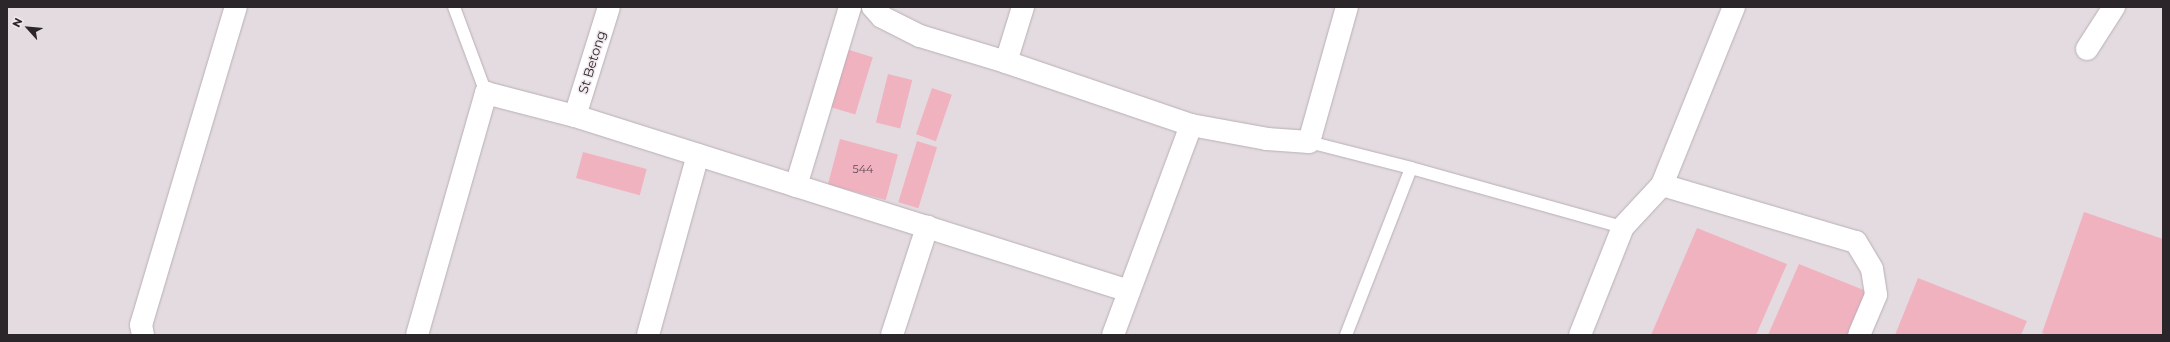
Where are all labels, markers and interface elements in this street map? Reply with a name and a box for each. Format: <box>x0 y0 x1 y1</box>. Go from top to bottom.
north arrow <box>8 8 48 48</box>
text: N <box>9 15 26 30</box>
street label: St Betong <box>575 29 609 95</box>
house number: 544 <box>853 162 873 176</box>

